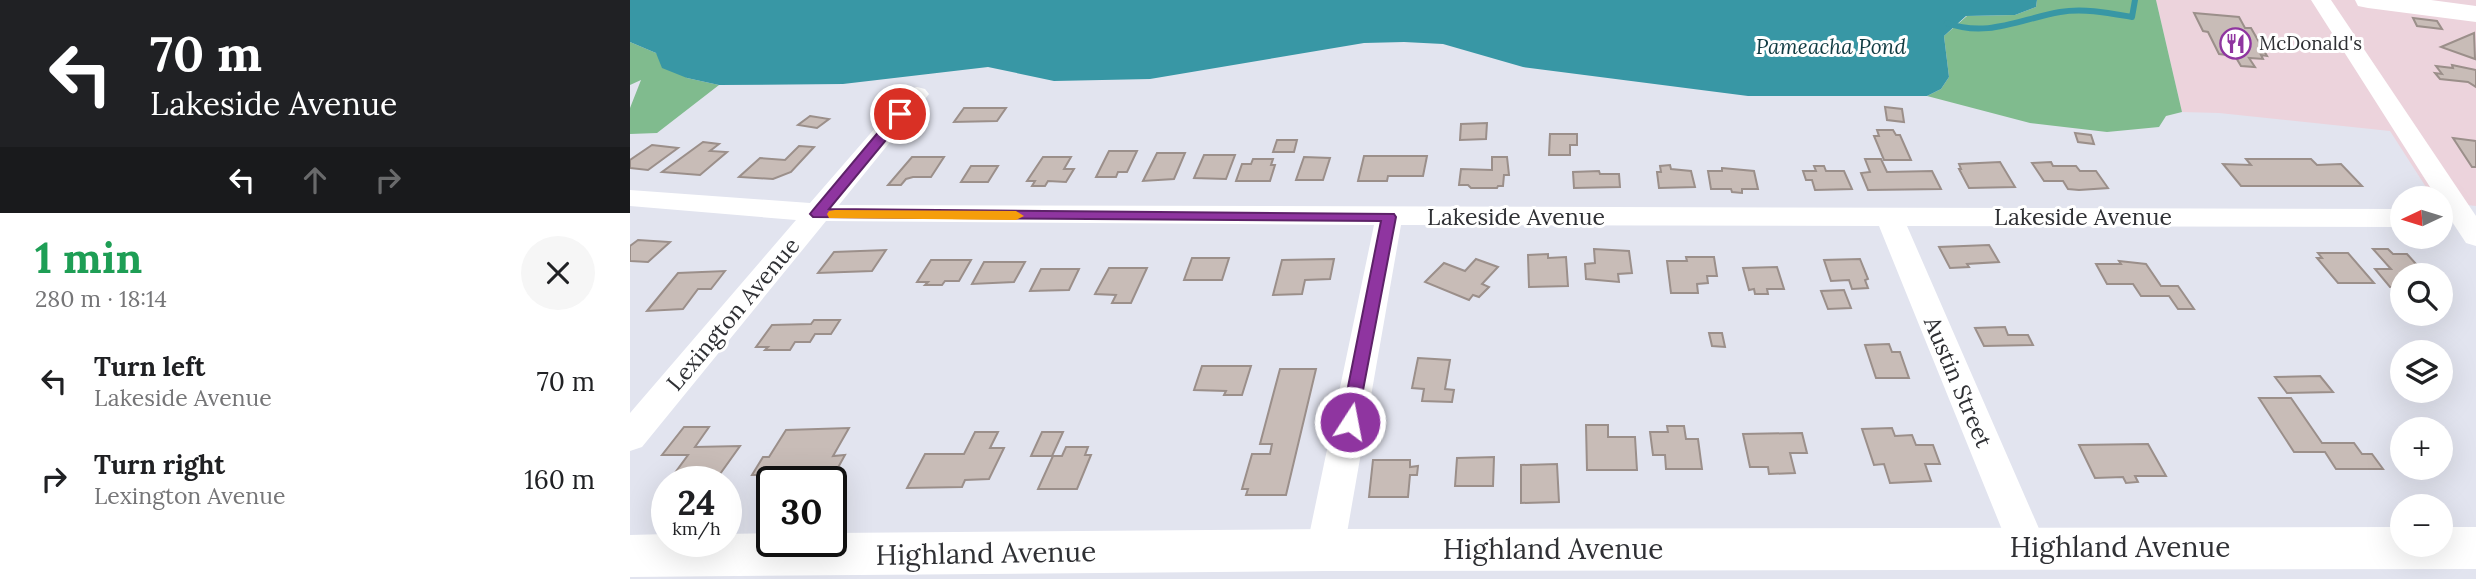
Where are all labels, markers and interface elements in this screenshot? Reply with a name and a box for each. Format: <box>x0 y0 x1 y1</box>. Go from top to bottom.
text: 70 m <box>150 22 262 84</box>
restaurant icon: McDonald's <box>2219 26 2253 60</box>
icon: left <box>35 28 126 119</box>
place label: McDonald's <box>2259 31 2362 55</box>
water label: Pameacha Pond <box>1756 33 1907 60</box>
text: Lakeside Avenue <box>150 83 397 124</box>
pin <box>870 84 930 144</box>
icon: arrive <box>881 95 919 133</box>
icon: left <box>223 161 261 199</box>
icon: ahead <box>296 161 334 199</box>
icon: right <box>369 161 407 199</box>
north arrow <box>2390 186 2454 248</box>
map controls <box>2390 186 2453 557</box>
street label: Lakeside Avenue <box>1427 202 1605 231</box>
street label: Lakeside Avenue <box>1994 202 2172 231</box>
text: 1 min <box>35 231 142 285</box>
street label: Lexington Avenue <box>660 231 805 396</box>
button: close <box>521 236 595 310</box>
button: search <box>2390 263 2453 326</box>
text: 280 m · 18:14 <box>35 284 167 313</box>
street label: Austin Street <box>1917 311 1999 452</box>
button: layers <box>2390 340 2453 403</box>
text: Turn left <box>94 350 205 383</box>
icon: left <box>35 362 73 400</box>
text: 70 m <box>537 365 595 398</box>
text: Lakeside Avenue <box>94 383 272 412</box>
position arrow <box>1313 385 1387 459</box>
button: + <box>2390 417 2453 480</box>
text: Turn right <box>94 448 225 481</box>
icon: right <box>35 460 73 498</box>
text: 160 m <box>524 463 595 496</box>
speed limit sign: 30 <box>756 466 847 557</box>
text: 24 <box>678 480 715 525</box>
text: Lexington Avenue <box>94 481 285 510</box>
button: − <box>2390 494 2453 557</box>
text: km/h <box>672 517 721 540</box>
street label: Highland Avenue <box>2010 529 2230 565</box>
street label: Highland Avenue <box>1443 531 1663 567</box>
street label: Highland Avenue <box>875 533 1097 573</box>

